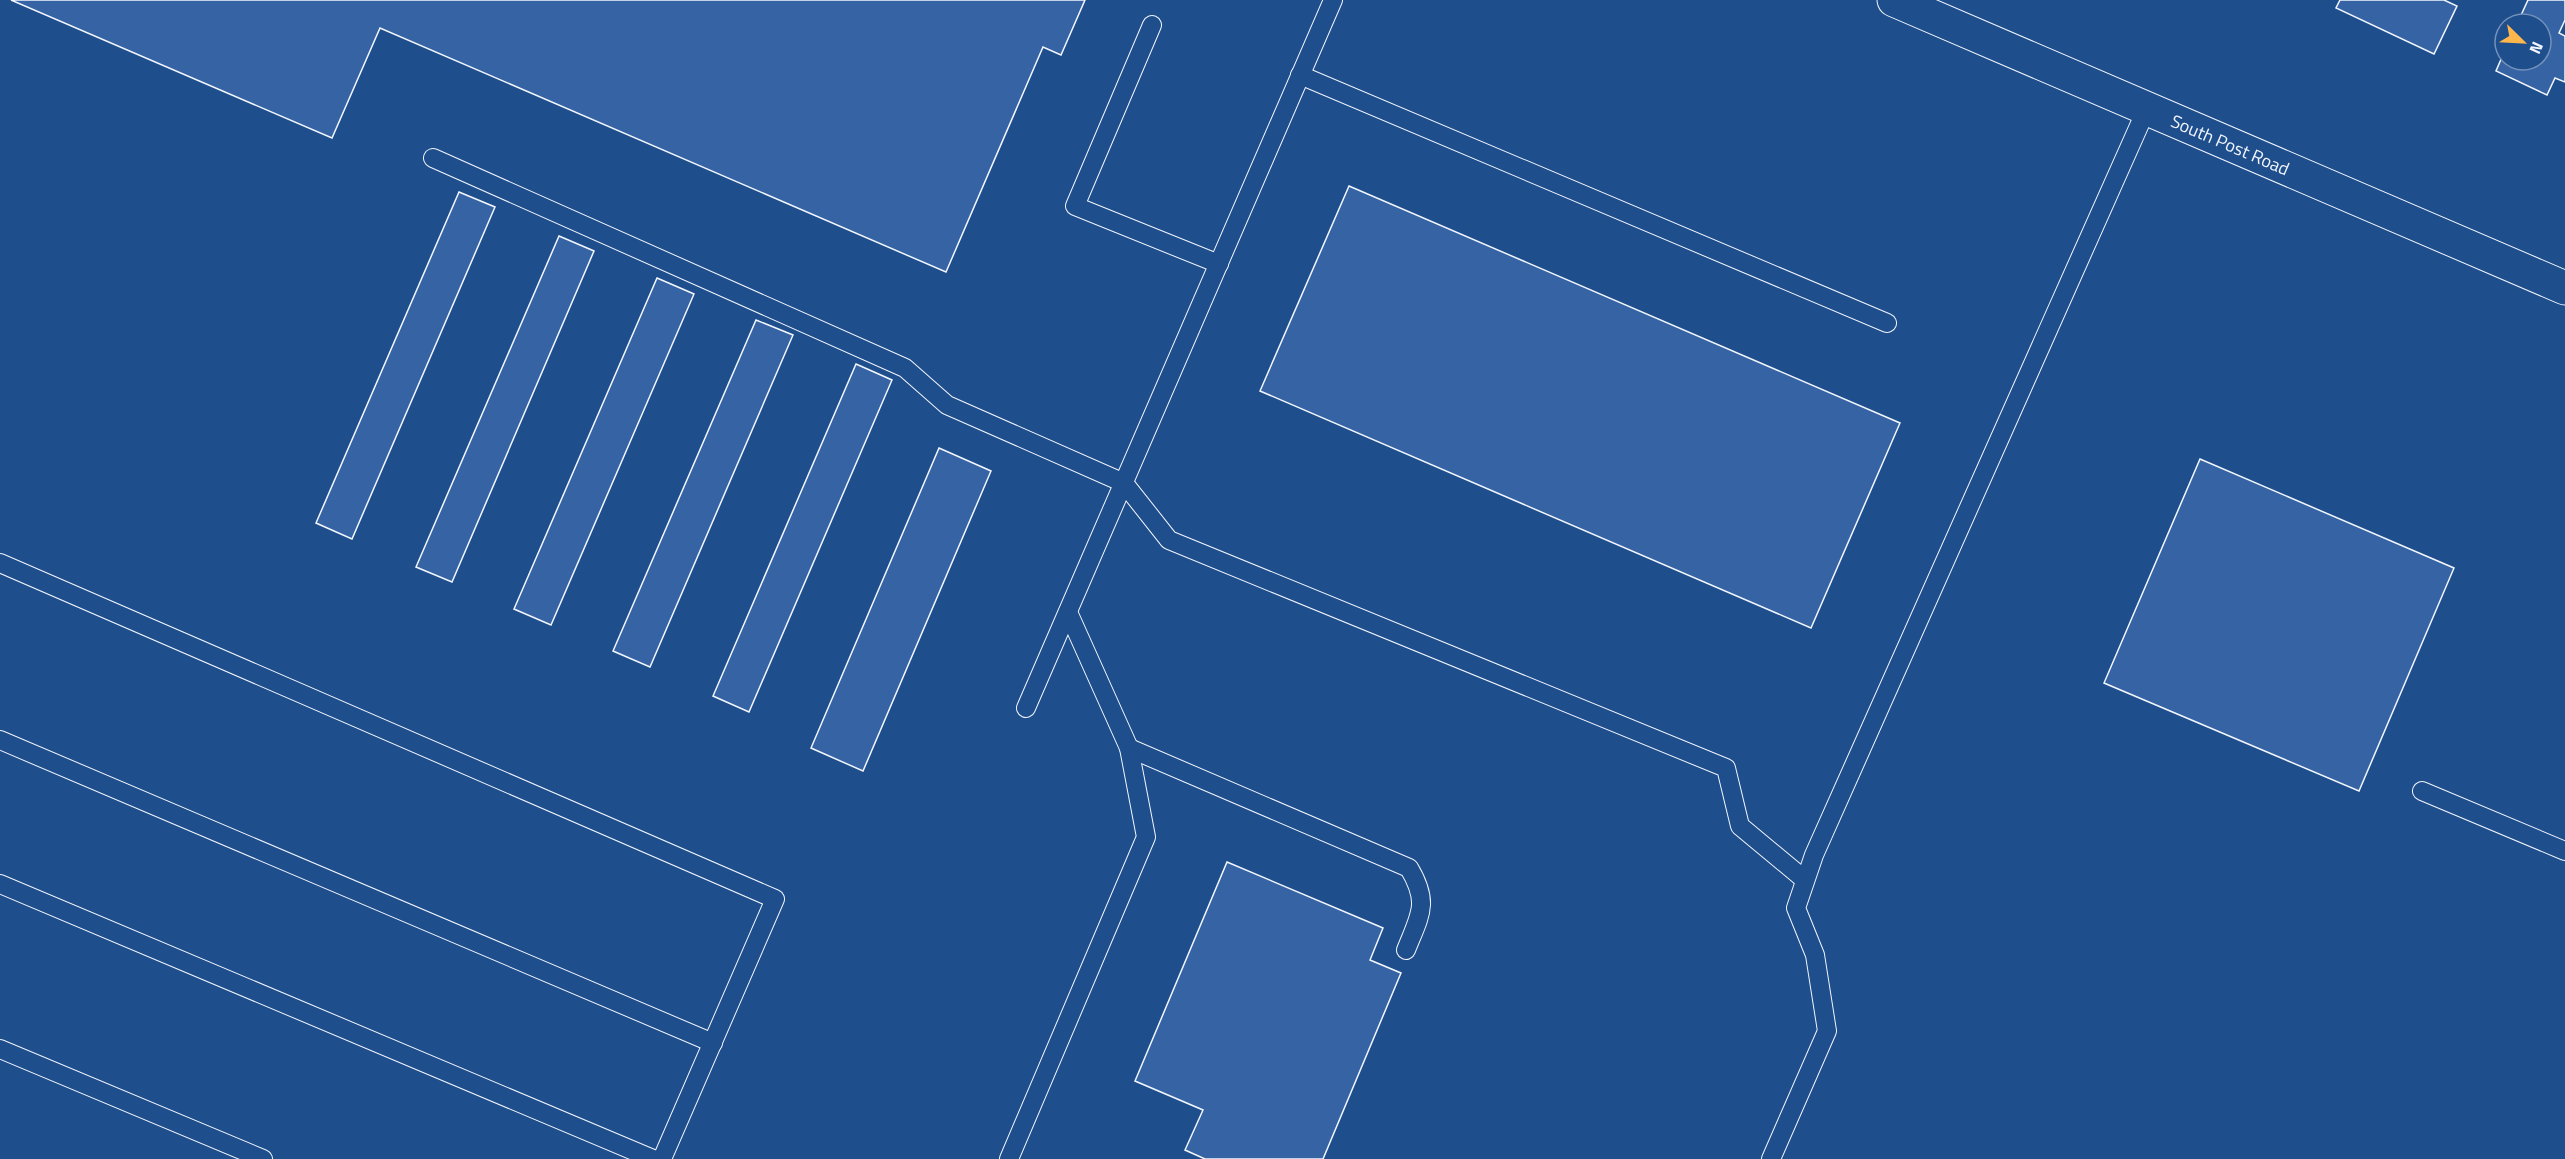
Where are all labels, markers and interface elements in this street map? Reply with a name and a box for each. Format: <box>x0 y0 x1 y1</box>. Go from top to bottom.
north arrow <box>2493 12 2553 72</box>
text: N <box>2523 38 2550 58</box>
street label: South Post Road <box>2167 107 2294 182</box>

